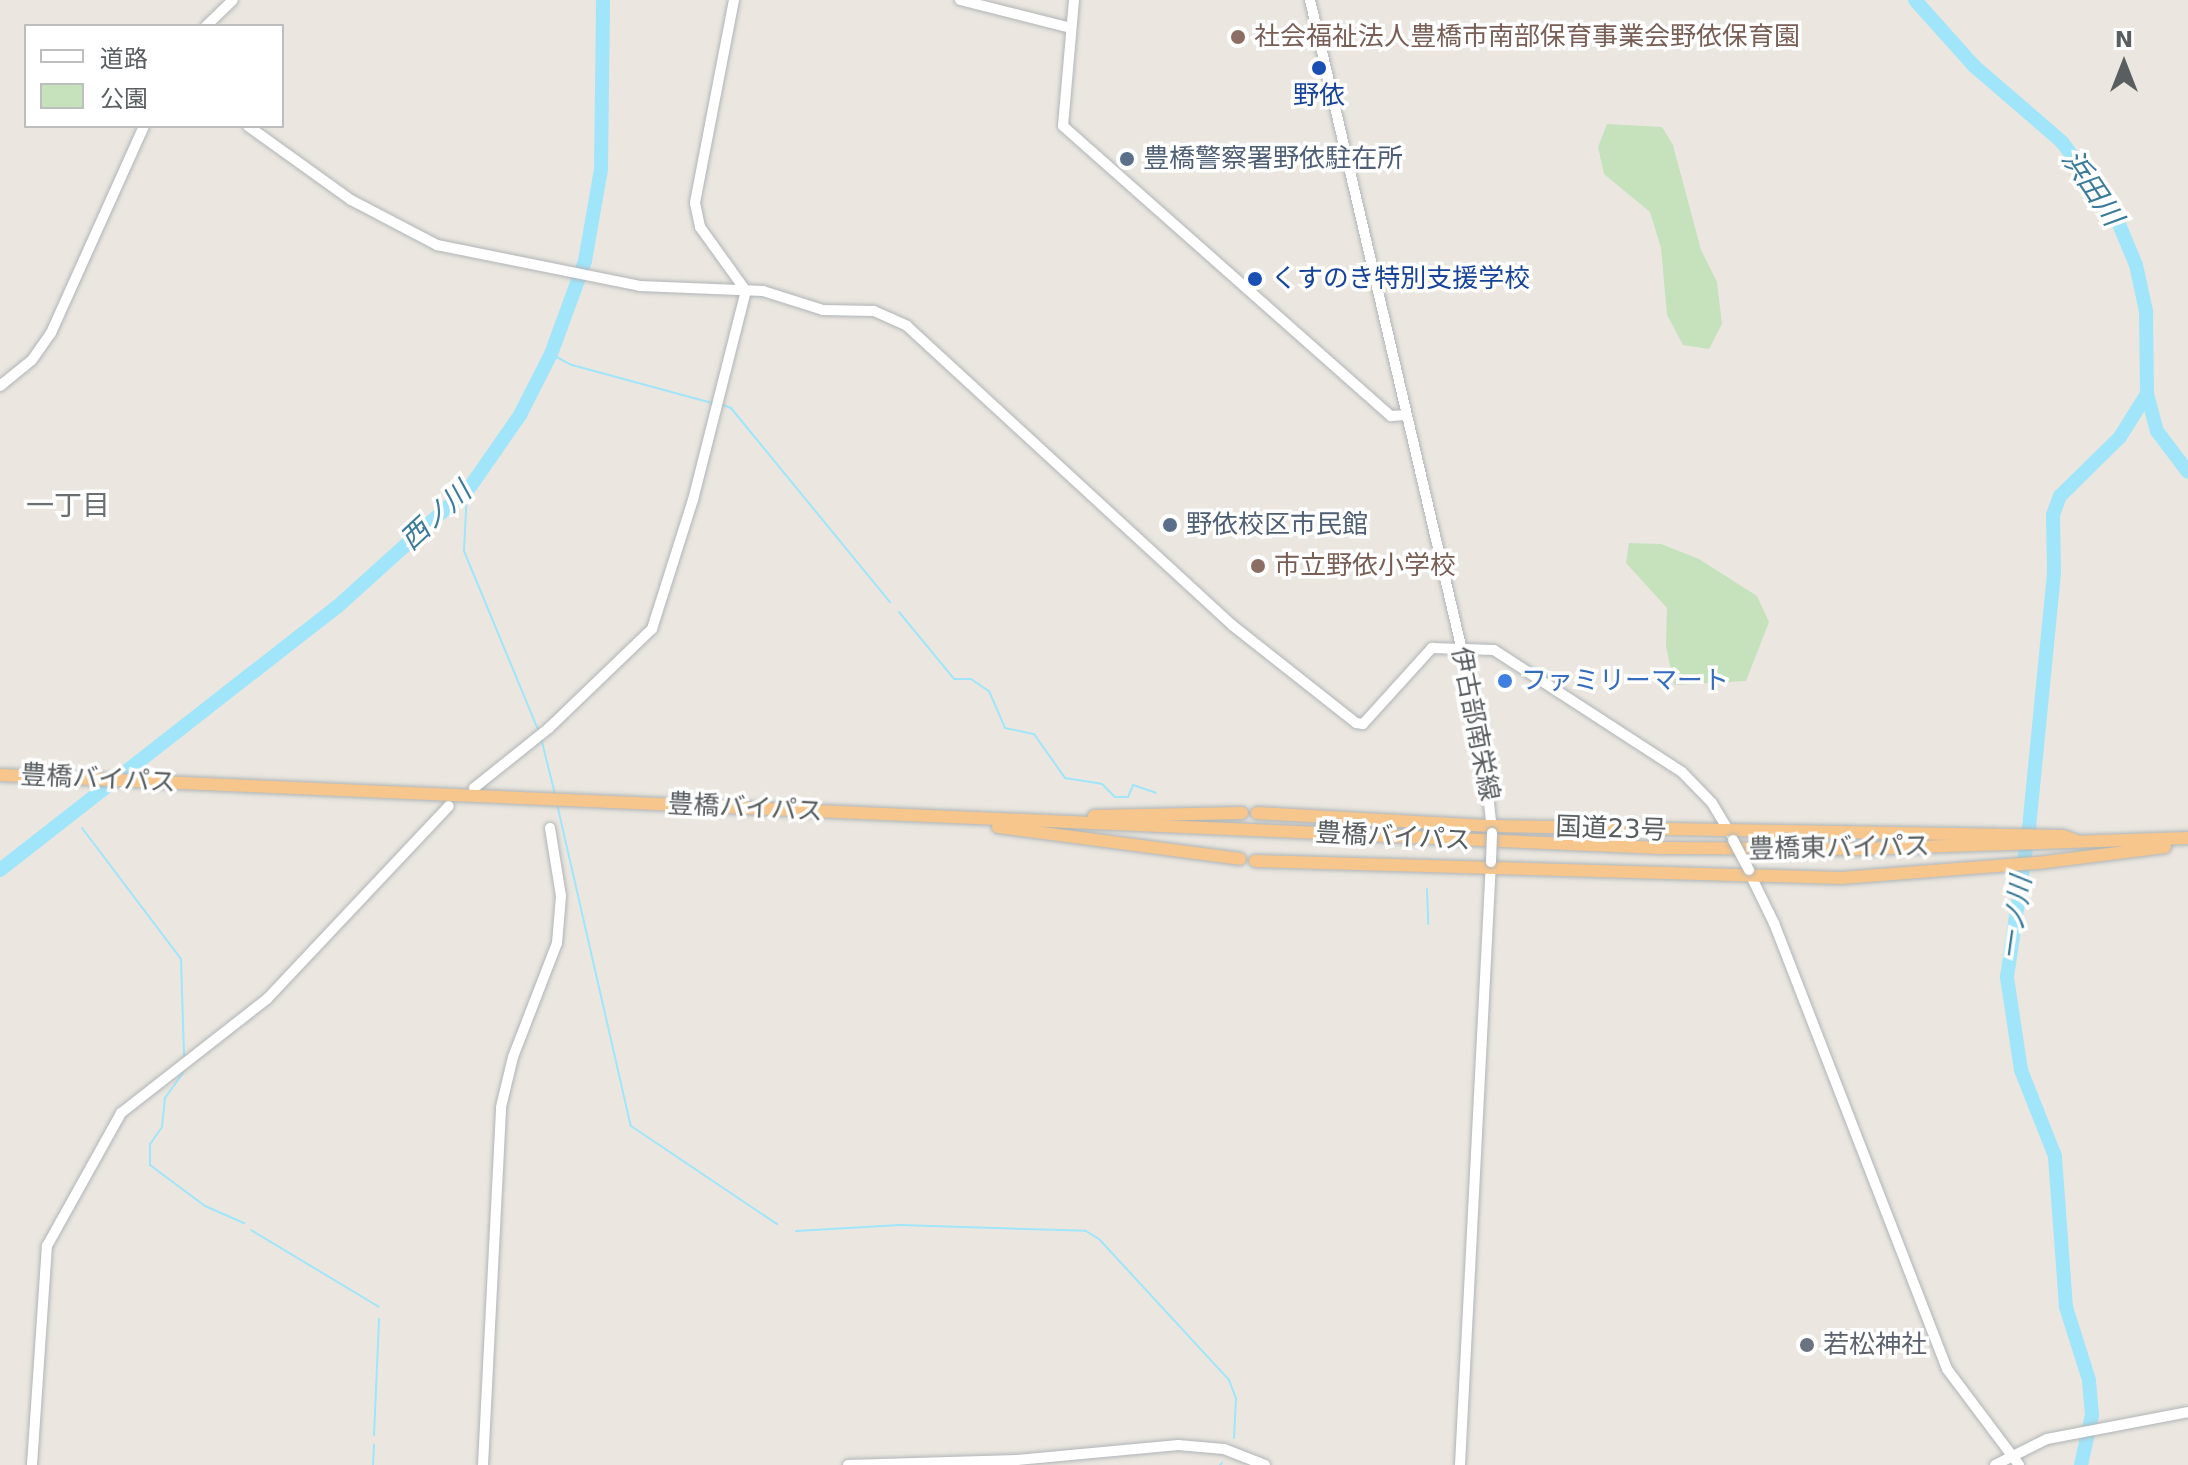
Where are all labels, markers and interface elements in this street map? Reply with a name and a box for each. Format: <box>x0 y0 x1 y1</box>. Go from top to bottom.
place label: 社会福祉法人豊橋市南部保育事業会野依保育園 <box>1254 21 1800 53</box>
legend <box>24 24 284 128</box>
north arrow <box>2084 24 2164 104</box>
text: N <box>2115 27 2133 52</box>
marker: 社会福祉法人豊橋市南部保育事業会野依保育園 <box>1229 28 1247 46</box>
text: 道路 <box>100 45 148 73</box>
marker: 野依 <box>1310 59 1328 77</box>
place label: 野依 <box>1293 80 1345 112</box>
text: 公園 <box>100 85 148 113</box>
place label: 豊橋警察署野依駐在所 <box>1143 143 1403 175</box>
water label: 浜田川 <box>2055 144 2129 232</box>
marker: 豊橋警察署野依駐在所 <box>1118 150 1136 168</box>
place label: くすのき特別支援学校 <box>1271 263 1531 295</box>
marker: くすのき特別支援学校 <box>1246 270 1264 288</box>
water label: 西ノ川 <box>394 475 478 557</box>
district label: 一丁目 <box>26 489 110 523</box>
place label: 野依校区市民館 <box>1186 509 1368 541</box>
marker: 野依校区市民館 <box>1161 516 1179 534</box>
place label: 市立野依小学校 <box>1274 550 1456 582</box>
marker: 市立野依小学校 <box>1249 557 1267 575</box>
street label: 伊古部南栄線 <box>1445 644 1505 804</box>
place label: ファミリーマート <box>1521 665 1729 697</box>
marker: ファミリーマート <box>1496 672 1514 690</box>
street label: 豊橋バイパス <box>19 759 177 799</box>
street label: 豊橋バイパス <box>666 788 824 828</box>
street label: 国道23号 <box>1555 811 1667 847</box>
street label: 豊橋バイパス <box>1314 817 1472 857</box>
street label: 豊橋東バイパス <box>1748 831 1930 865</box>
water label: 一ノ川 <box>1994 874 2038 962</box>
place label: 若松神社 <box>1823 1329 1927 1361</box>
marker: 若松神社 <box>1798 1336 1816 1354</box>

